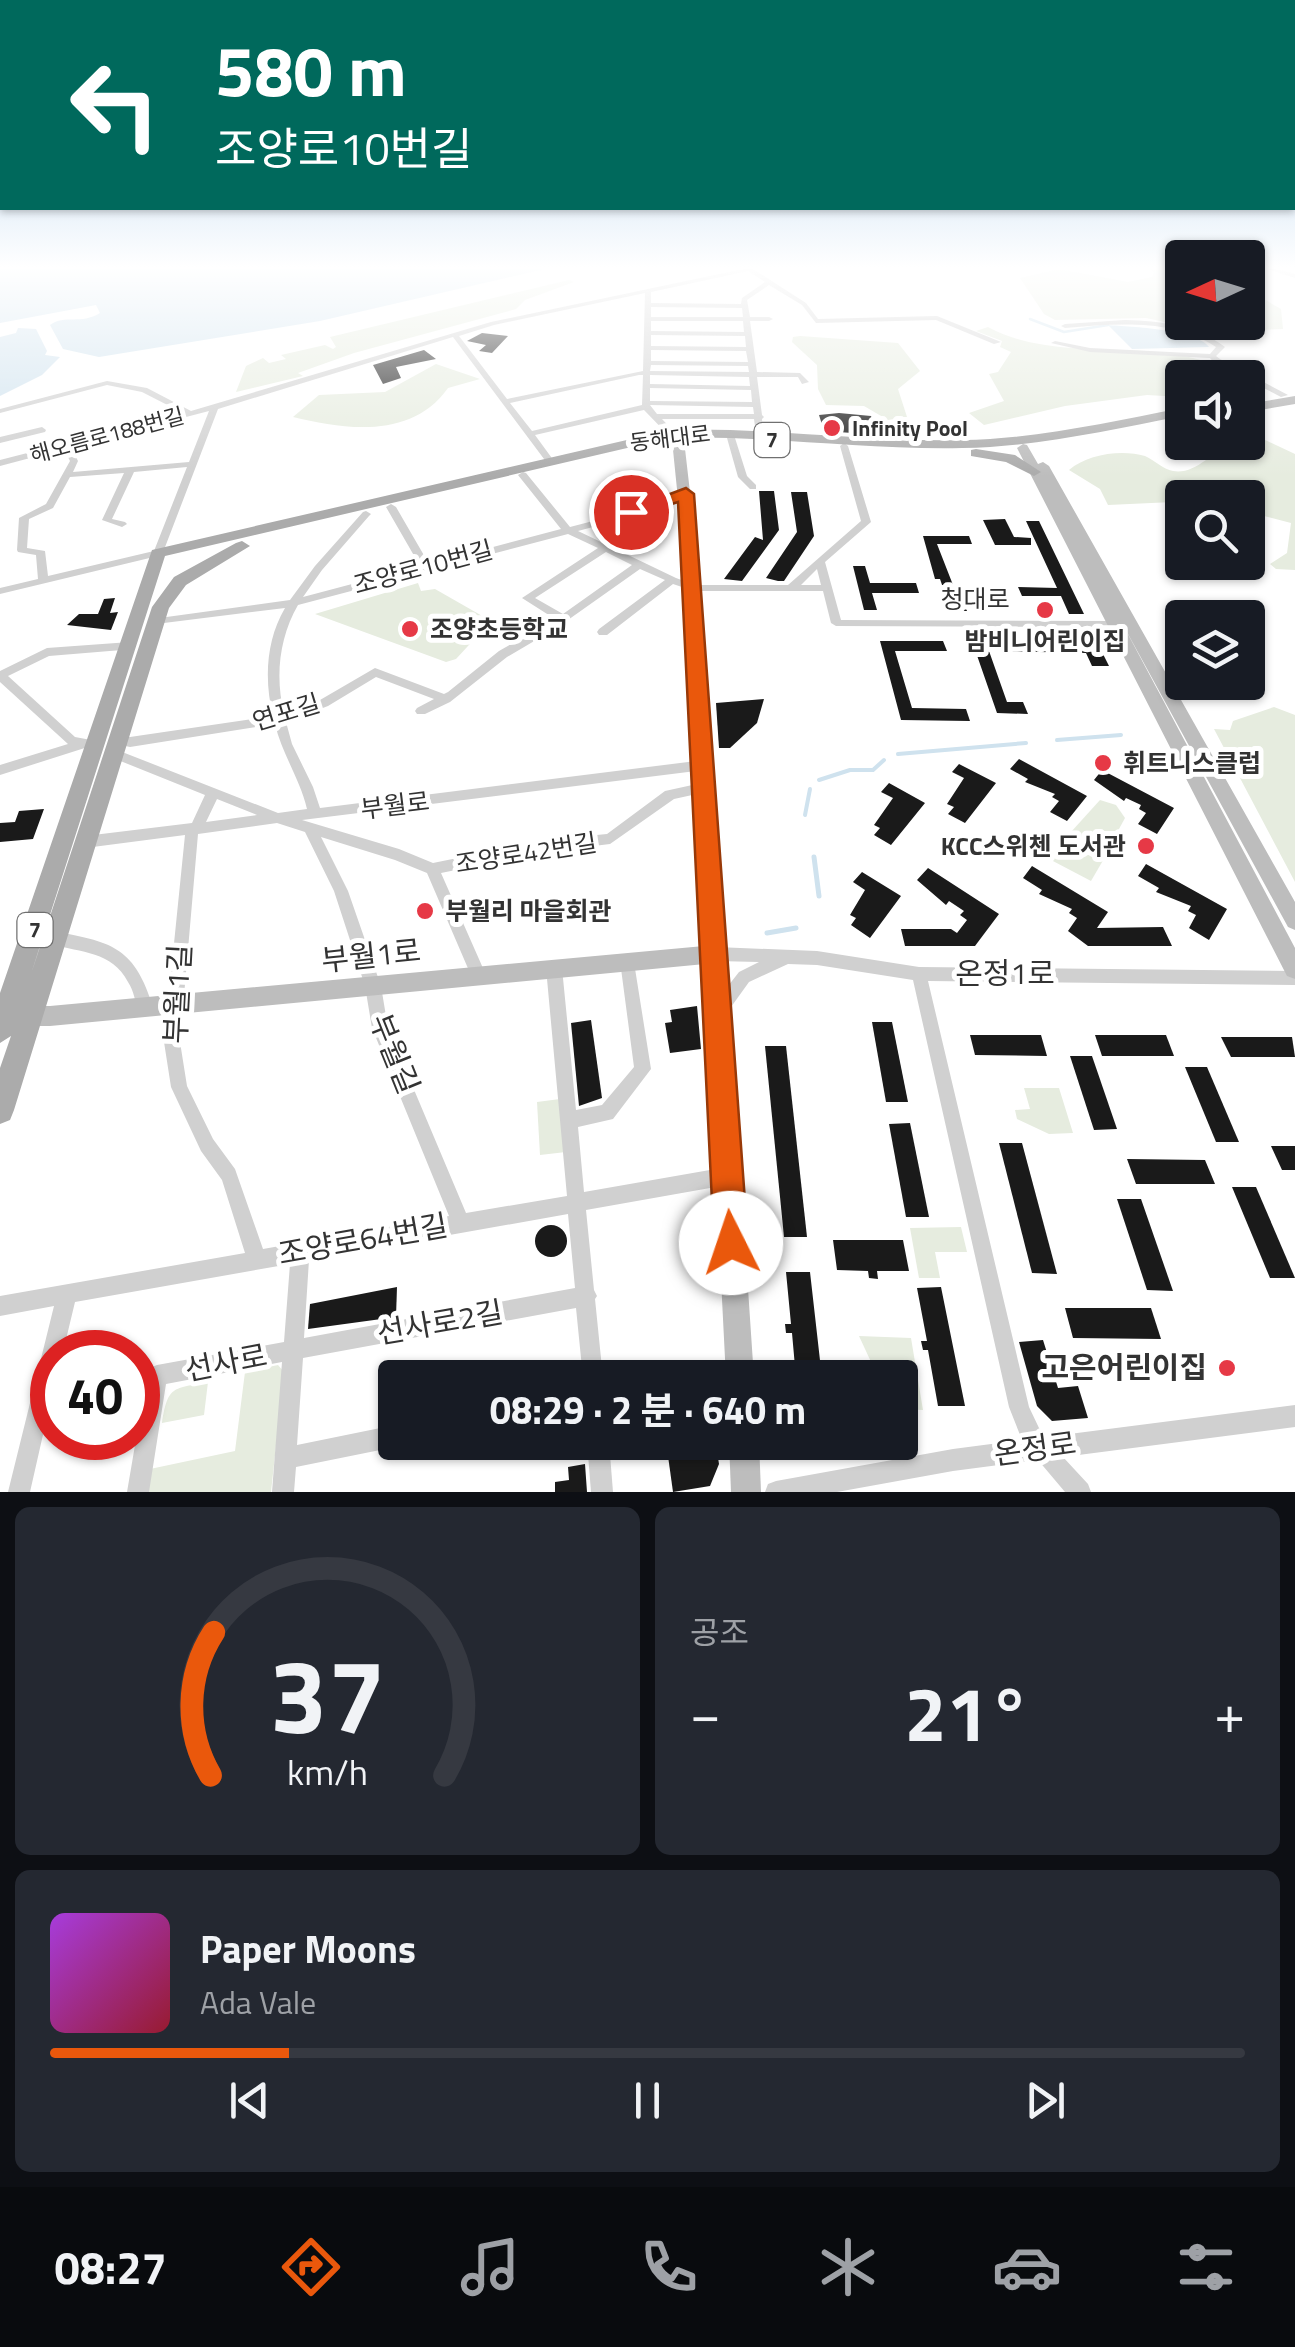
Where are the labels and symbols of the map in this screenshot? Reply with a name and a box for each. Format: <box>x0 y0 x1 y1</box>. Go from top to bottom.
north arrow <box>1165 240 1265 340</box>
street label: 해오름로188번길 <box>26 398 188 472</box>
place label: Infinity Pool <box>852 411 968 445</box>
street label: 동해대로 <box>628 416 712 460</box>
marker: Infinity Pool <box>821 417 843 439</box>
road number: 7 <box>754 423 790 457</box>
pin <box>589 470 674 555</box>
street label: 조양로10번길 <box>349 530 497 604</box>
street label: 청대로 <box>940 580 1010 618</box>
marker: 밤비니어린이집 <box>1034 599 1056 621</box>
place label: 조양초등학교 <box>430 610 568 648</box>
marker: 조양초등학교 <box>399 618 421 640</box>
place label: 밤비니어린이집 <box>964 622 1126 660</box>
street label: 연포길 <box>247 684 325 740</box>
place label: 휘트니스클럽 <box>1123 744 1261 782</box>
marker: 휘트니스클럽 <box>1092 752 1114 774</box>
street label: 부월로 <box>358 782 432 828</box>
street label: 조양로42번길 <box>452 823 600 883</box>
place label: KCC스위첸 도서관 <box>941 827 1126 865</box>
marker: KCC스위첸 도서관 <box>1135 835 1157 857</box>
place label: 부월리 마을회관 <box>445 892 612 930</box>
marker: 부월리 마을회관 <box>414 900 436 922</box>
road number: 7 <box>18 913 52 947</box>
street label: 부월1로 <box>319 927 423 983</box>
street label: 부월1길 <box>151 943 203 1045</box>
street label: 온정1로 <box>955 950 1055 996</box>
street label: 부월길 <box>358 1007 432 1101</box>
position arrow <box>679 1191 783 1295</box>
street label: 조양로64번길 <box>274 1201 451 1277</box>
street label: 선사로2길 <box>373 1288 506 1356</box>
speed limit sign: 40 <box>30 1330 160 1460</box>
street label: 선사로 <box>181 1332 271 1392</box>
place label: 고은어린이집 <box>1041 1344 1207 1390</box>
marker: 고은어린이집 <box>1216 1357 1238 1379</box>
street label: 온정로 <box>991 1419 1079 1477</box>

